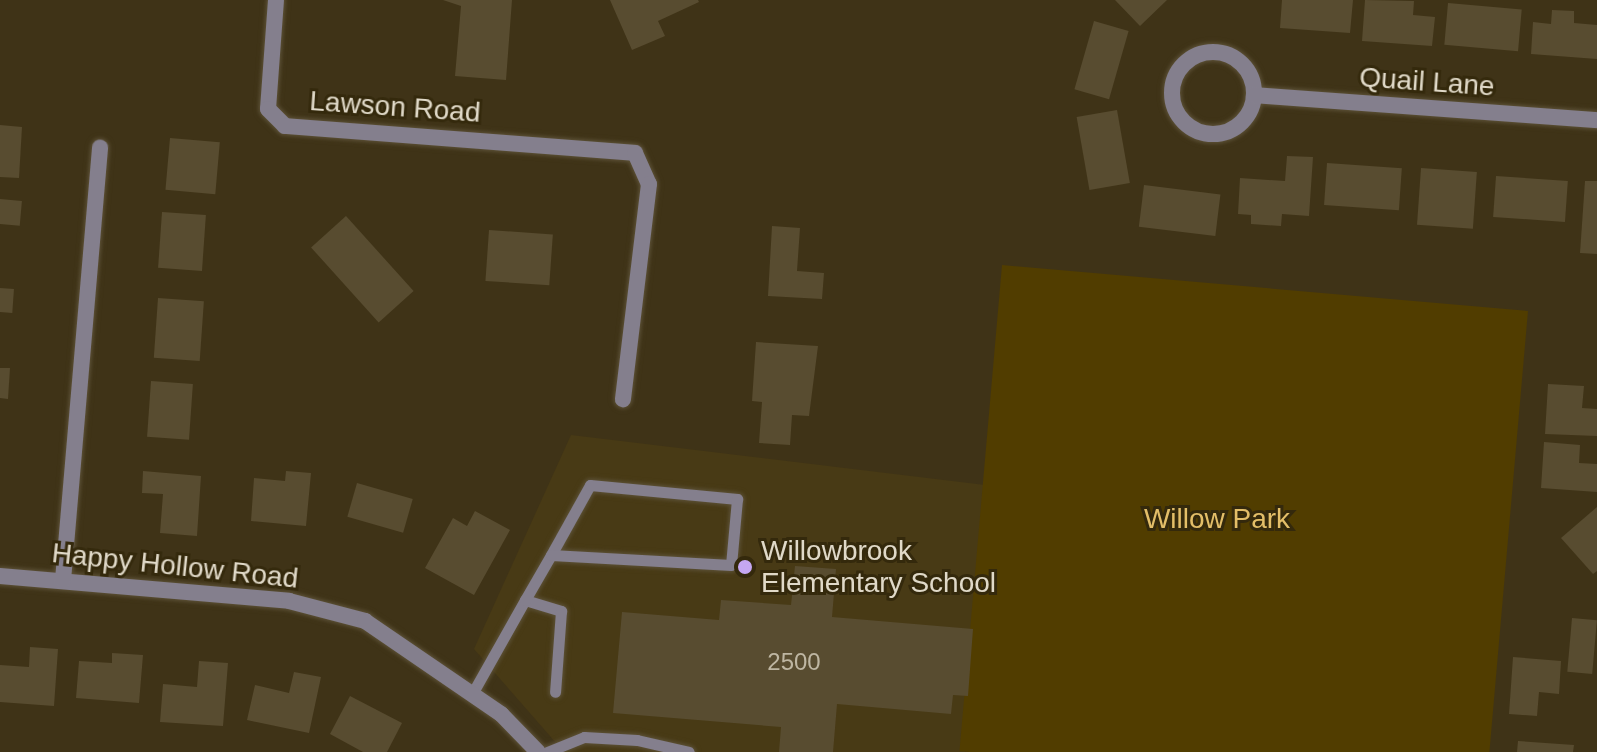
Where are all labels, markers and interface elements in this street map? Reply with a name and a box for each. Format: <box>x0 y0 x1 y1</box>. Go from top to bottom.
street label: Quail Lane <box>1358 61 1496 103</box>
street label: Lawson Road <box>308 84 482 130</box>
park label: Willow Park <box>1144 502 1290 536</box>
place label: Willowbrook Elementary School <box>761 534 996 600</box>
street label: Happy Hollow Road <box>50 536 300 596</box>
marker: Willowbrook Elementary School <box>736 558 754 576</box>
house number: 2500 <box>767 648 821 676</box>

